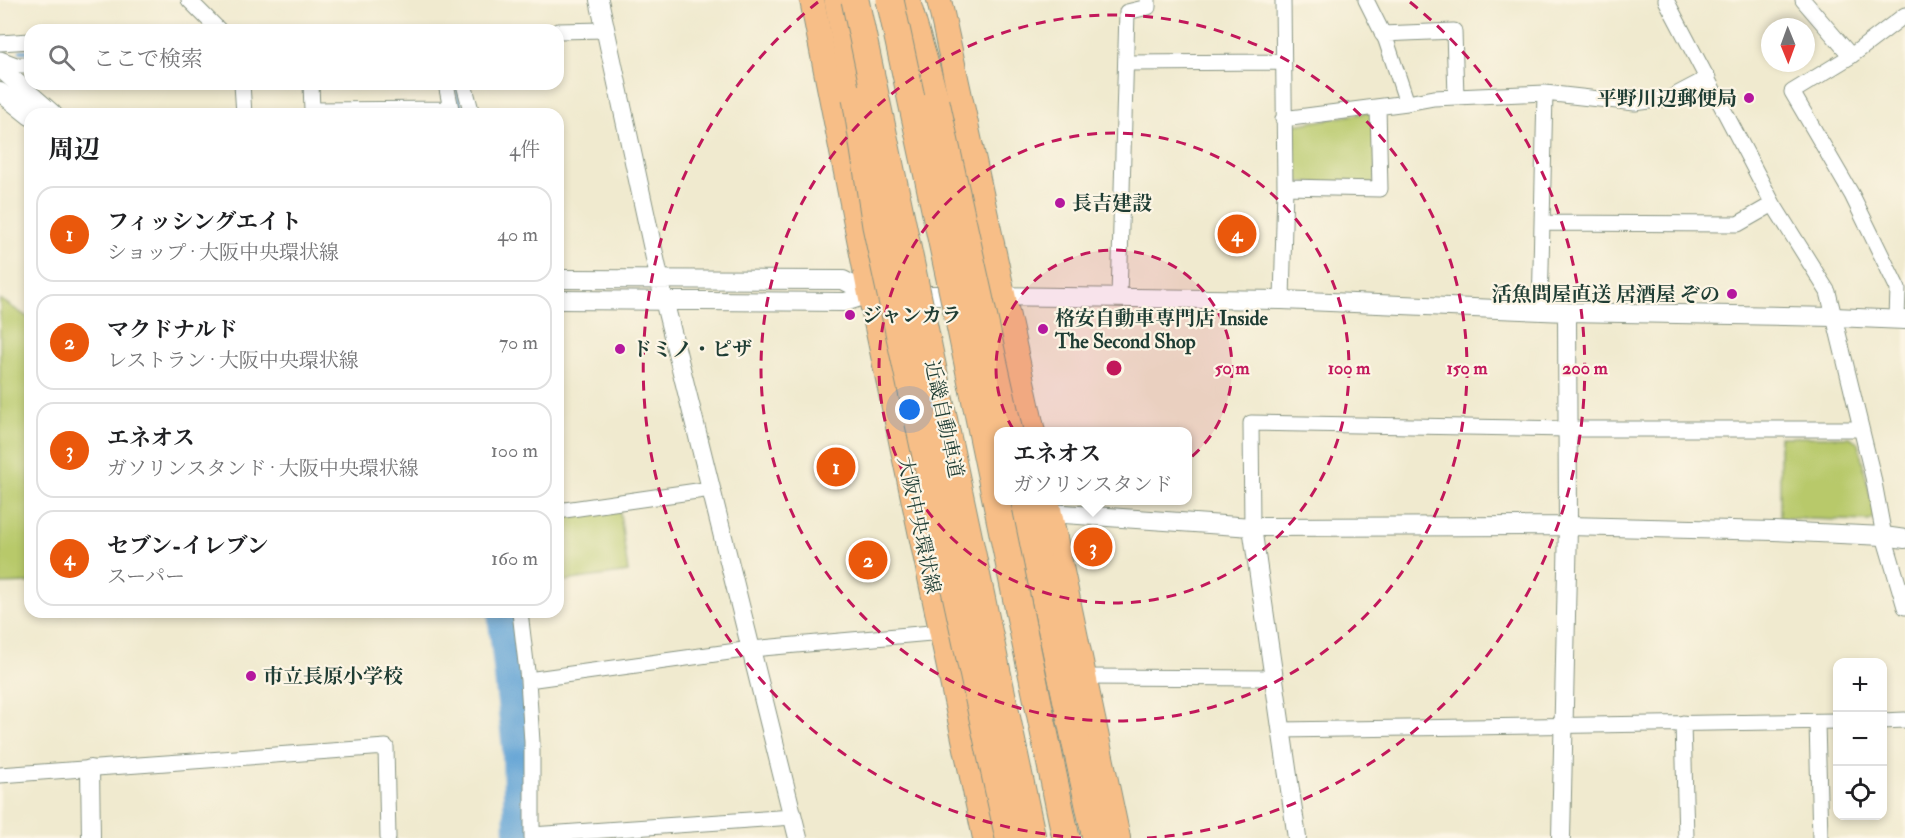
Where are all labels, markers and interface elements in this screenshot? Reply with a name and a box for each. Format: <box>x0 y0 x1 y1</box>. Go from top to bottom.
north arrow <box>1761 18 1815 72</box>
search box <box>24 24 564 90</box>
icon: search <box>45 41 78 74</box>
text: ここで検索 <box>93 45 203 73</box>
place label: 平野川辺郵便局 <box>1597 86 1737 111</box>
marker: 平野川辺郵便局 <box>1742 91 1756 105</box>
text: 周辺 <box>48 134 100 166</box>
text: 4件 <box>509 137 540 162</box>
place label: 長吉建設 <box>1072 191 1152 216</box>
marker: 長吉建設 <box>1053 196 1067 210</box>
text: フィッシングエイト <box>107 208 302 236</box>
pin: 4 <box>1218 212 1256 256</box>
text: 1 <box>66 222 73 247</box>
text: 40 m <box>497 222 538 247</box>
text: ショップ · 大阪中央環状線 <box>107 240 339 265</box>
place label: 活魚問屋直送 居酒屋 ぞの <box>1492 282 1720 307</box>
marker: 活魚問屋直送 居酒屋 ぞの <box>1725 287 1739 301</box>
place label: ジャンカラ <box>862 303 962 328</box>
place label: 格安自動車専門店 Inside The Second Shop <box>1054 306 1269 355</box>
marker: ジャンカラ <box>843 308 857 322</box>
text: マクドナルド <box>107 316 238 344</box>
marker: 格安自動車専門店 Inside The Second Shop <box>1036 322 1050 336</box>
text: 2 <box>64 330 75 355</box>
text: 70 m <box>499 330 538 355</box>
place label: ドミノ・ピザ <box>632 337 752 362</box>
marker: ドミノ・ピザ <box>613 342 627 356</box>
text: レストラン · 大阪中央環状線 <box>107 348 359 373</box>
text: 50 m <box>1215 357 1250 380</box>
text: 100 m <box>1328 357 1371 380</box>
text: 150 m <box>1446 357 1489 380</box>
text: 200 m <box>1562 357 1609 380</box>
street label: 近畿自動車道 <box>919 358 969 480</box>
centre of rings <box>1104 358 1124 378</box>
your location <box>895 395 924 424</box>
text: エネオス <box>107 424 195 452</box>
popup <box>994 427 1192 505</box>
text: 3 <box>66 438 73 463</box>
text: 100 m <box>491 438 538 463</box>
text: エネオス <box>1013 440 1101 468</box>
pin: 1 <box>816 444 856 490</box>
street label: 大阪中央環状線 <box>892 454 946 596</box>
text: ガソリンスタンド · 大阪中央環状線 <box>107 456 419 481</box>
text: ガソリンスタンド <box>1013 472 1173 497</box>
pin: 3 <box>1074 524 1112 570</box>
text: セブン-イレブン <box>107 532 269 560</box>
pin: 2 <box>848 538 888 582</box>
text: 4 <box>64 546 75 571</box>
text: 160 m <box>491 546 538 571</box>
text: スーパー <box>107 564 185 589</box>
map controls <box>1833 658 1887 820</box>
button: + <box>1833 658 1887 712</box>
place label: 市立長原小学校 <box>263 664 403 689</box>
marker: 市立長原小学校 <box>244 669 258 683</box>
button: − <box>1833 712 1887 766</box>
button: locate <box>1833 766 1887 820</box>

